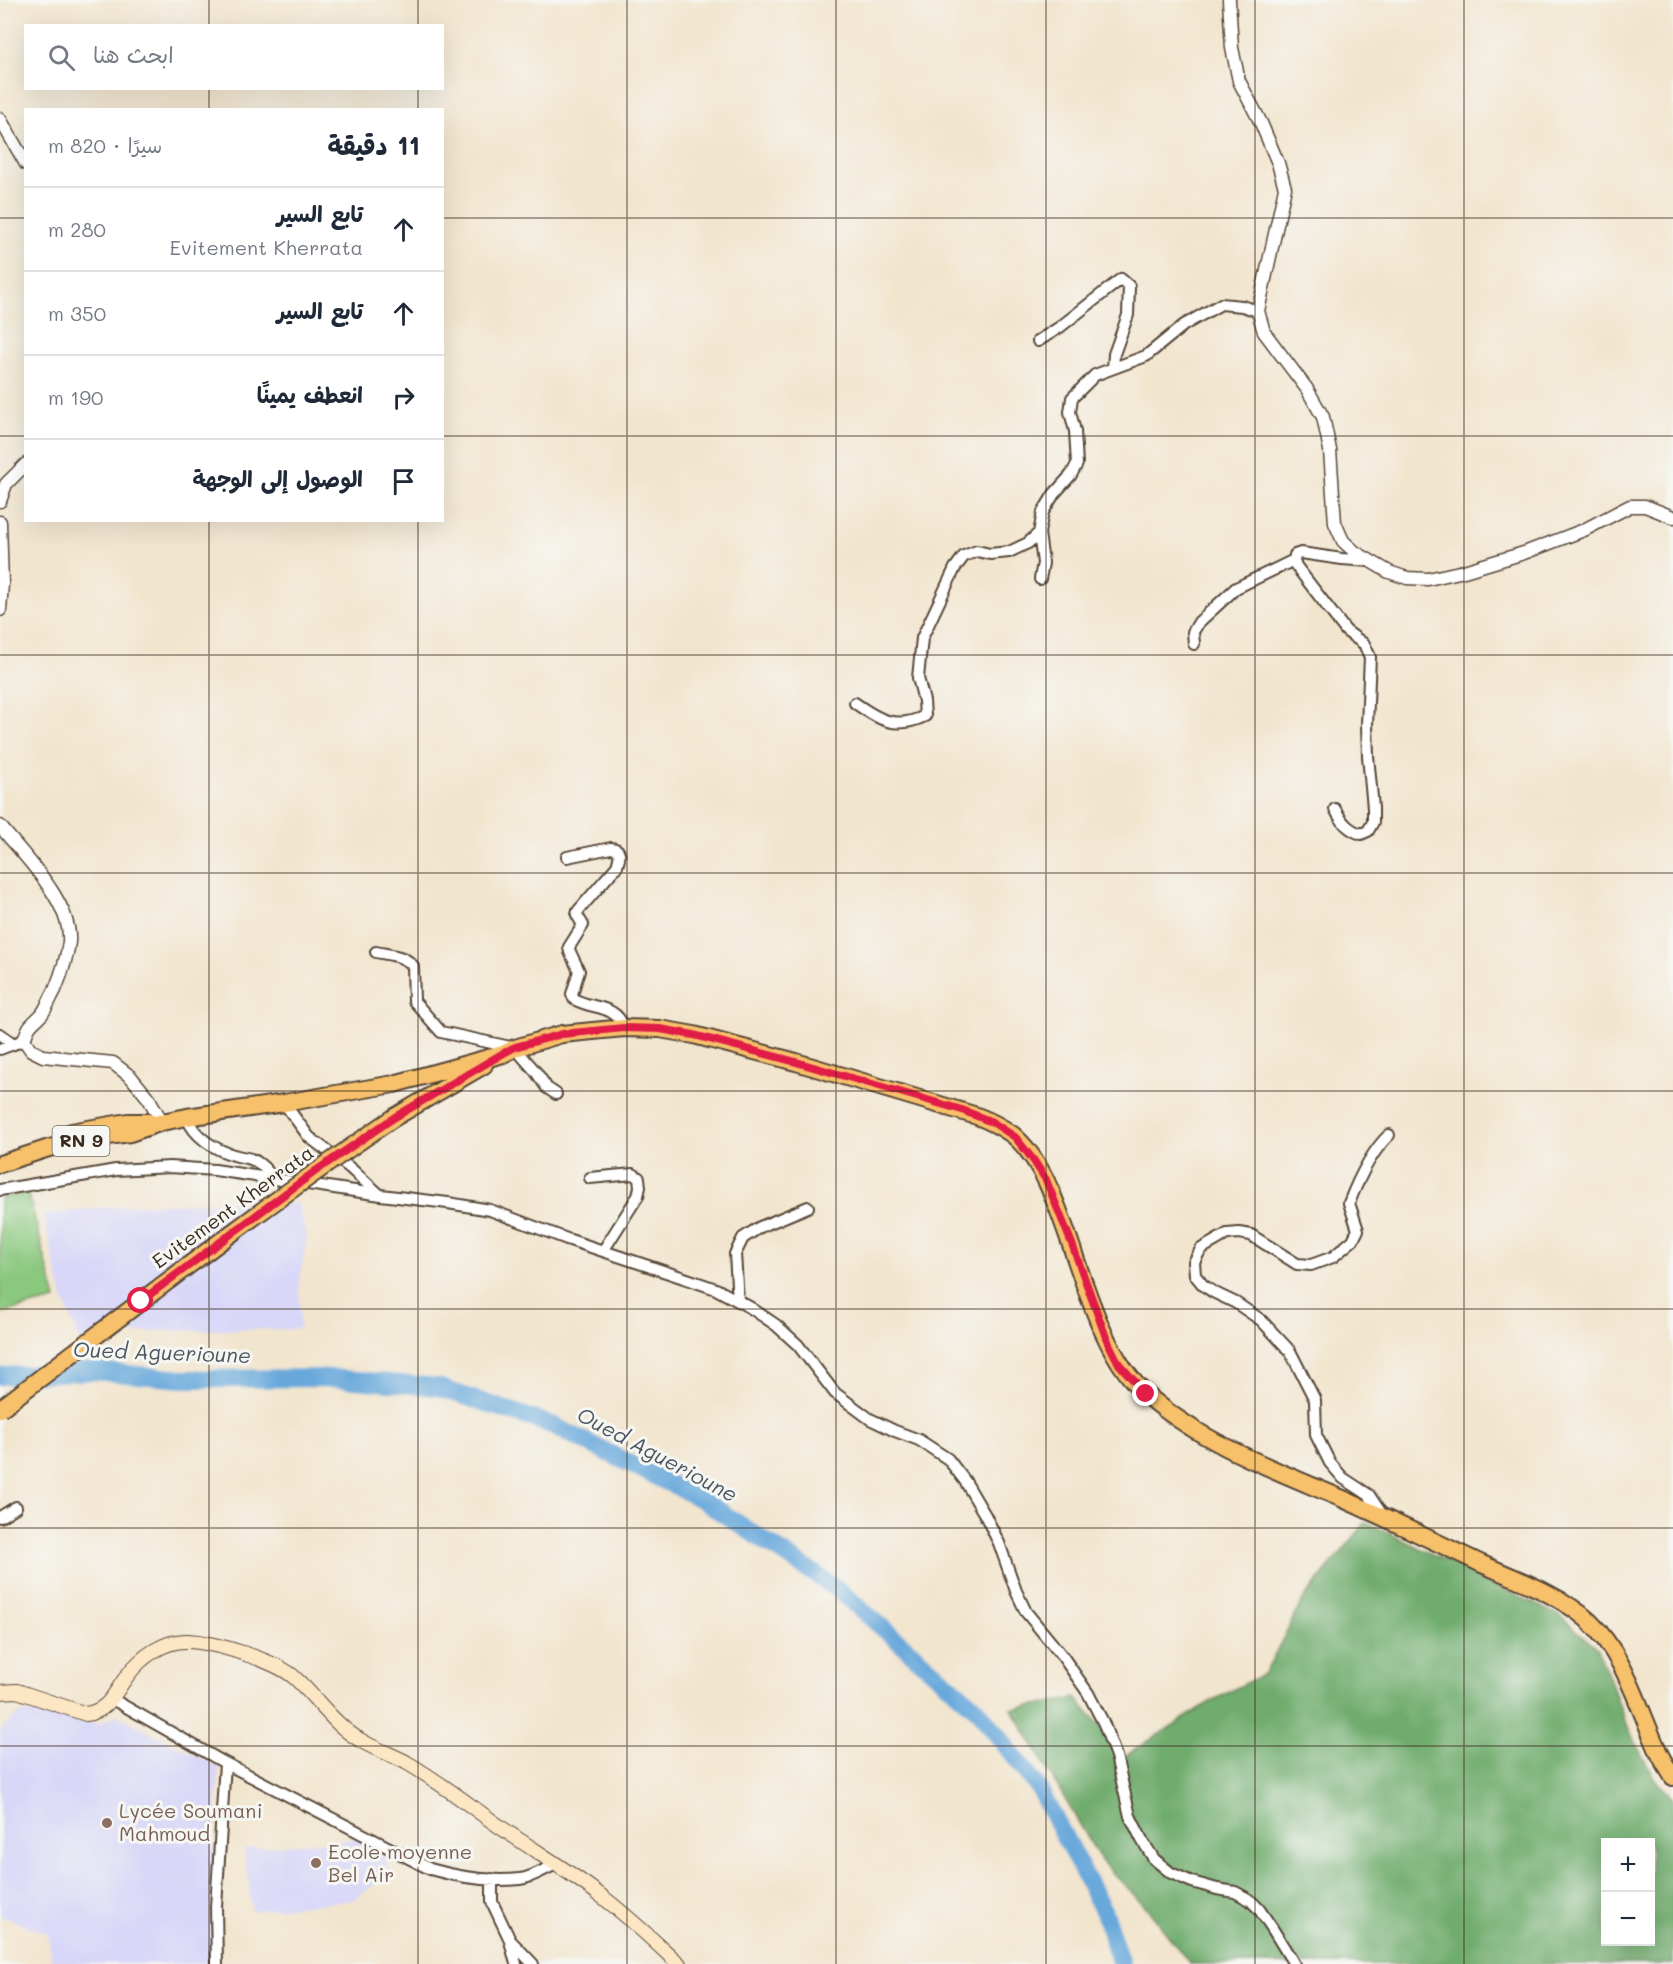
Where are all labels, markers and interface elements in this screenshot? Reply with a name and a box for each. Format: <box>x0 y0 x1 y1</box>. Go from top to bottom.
search box <box>24 24 444 90</box>
text: ابحث هنا <box>93 40 174 69</box>
icon: search <box>45 41 78 74</box>
text: 11 دقيقة <box>328 128 420 162</box>
text: سيرًا · 820 m <box>48 132 162 158</box>
text: تابع السير <box>277 199 363 228</box>
icon: ahead <box>387 213 420 246</box>
text: 280 m <box>48 216 106 242</box>
text: Evitement Kherrata <box>169 234 363 260</box>
text: تابع السير <box>277 296 363 325</box>
icon: ahead <box>387 297 420 330</box>
text: 350 m <box>48 300 106 326</box>
text: انعطف يمينًا <box>257 380 363 409</box>
icon: right <box>387 381 420 414</box>
text: 190 m <box>48 384 103 410</box>
text: الوصول إلى الوجهة <box>192 464 363 493</box>
icon: arrive <box>387 465 420 498</box>
road number: RN 9 <box>52 1126 110 1156</box>
street label: Evitement Kherrata <box>146 1139 318 1274</box>
route start <box>127 1287 153 1313</box>
water label: Oued Aguerioune <box>73 1335 251 1368</box>
route end <box>1132 1380 1158 1406</box>
water label: Oued Aguerioune <box>573 1400 743 1507</box>
place label: Lycée Soumani Mahmoud <box>119 1797 263 1846</box>
marker: Lycée Soumani Mahmoud <box>100 1816 114 1830</box>
place label: Ecole moyenne Bel Air <box>328 1838 472 1887</box>
map controls <box>1601 1838 1655 1946</box>
button: + <box>1601 1838 1655 1892</box>
marker: Ecole moyenne Bel Air <box>309 1856 323 1870</box>
button: − <box>1601 1892 1655 1946</box>

